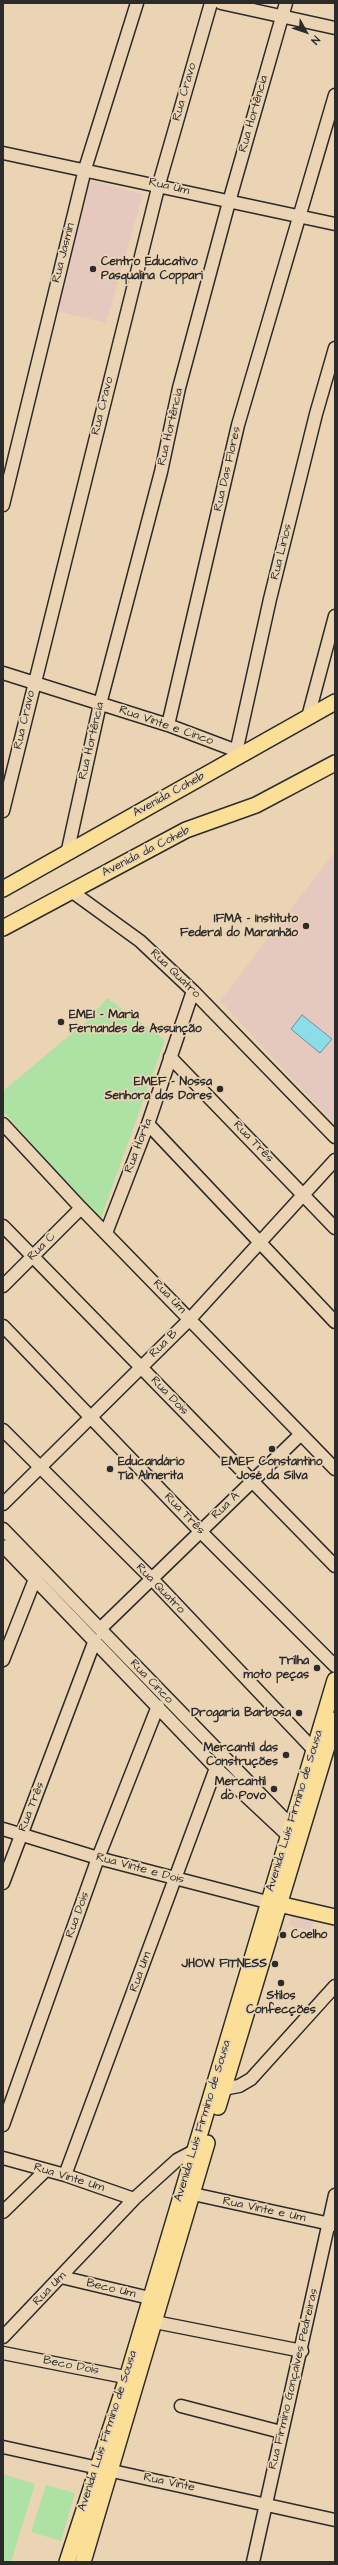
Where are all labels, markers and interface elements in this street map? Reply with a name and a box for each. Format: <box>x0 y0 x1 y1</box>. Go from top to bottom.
north arrow <box>286 12 326 52</box>
text: N <box>308 33 324 48</box>
street label: Rua Cravo <box>170 61 200 123</box>
street label: Rua Hortência <box>236 74 272 154</box>
street label: Rua Um <box>147 175 191 199</box>
street label: Rua Jasmin <box>50 222 78 284</box>
place label: Centro Educativo Pasqualina Coppari <box>101 255 203 283</box>
marker: Centro Educativo Pasqualina Coppari <box>88 264 98 274</box>
street label: Rua Cravo <box>89 375 117 437</box>
street label: Rua Hortência <box>155 387 187 467</box>
street label: Rua Das Flores <box>211 425 245 513</box>
street label: Rua Lirios <box>268 523 296 581</box>
street label: Rua Cravo <box>11 689 39 751</box>
street label: Rua Hortência <box>76 701 108 781</box>
street label: Rua Vinte e Cinco <box>117 703 215 749</box>
street label: Avenida Coheb <box>131 769 207 821</box>
street label: Avenida da Coheb <box>100 824 192 880</box>
place label: IFMA - Instituto Federal do Maranhão <box>180 912 298 940</box>
marker: IFMA - Instituto Federal do Maranhão <box>301 921 311 931</box>
street label: Rua Quatro <box>147 946 203 1002</box>
place label: EMEI - Maria Fernandes de Assunção <box>69 1008 202 1036</box>
marker: EMEI - Maria Fernandes de Assunção <box>56 1017 66 1027</box>
place label: EMEF - Nossa Senhora das Dores <box>105 1075 212 1103</box>
marker: EMEF - Nossa Senhora das Dores <box>215 1084 225 1094</box>
street label: Rua Horta <box>122 1117 156 1175</box>
street label: Rua Três <box>230 1118 276 1166</box>
street label: Rua C <box>25 1230 59 1264</box>
street label: Rua Um <box>149 1277 189 1317</box>
street label: Rua B <box>147 1327 181 1361</box>
street label: Rua Dois <box>147 1374 191 1418</box>
marker: EMEF Constantino José da Silva <box>267 1444 277 1454</box>
place label: Educandário Tia Almerita <box>118 1455 184 1483</box>
place label: EMEF Constantino José da Silva <box>222 1455 322 1483</box>
marker: Educandário Tia Almerita <box>105 1464 115 1474</box>
street label: Rua A <box>209 1489 243 1523</box>
street label: Rua Três <box>161 1490 207 1538</box>
street label: Rua Quatro <box>132 1561 188 1617</box>
place label: Trilha moto peças <box>244 1654 309 1682</box>
street label: Rua Cinco <box>126 1657 176 1707</box>
marker: Trilha moto peças <box>312 1663 322 1673</box>
place label: Drogaria Barbosa <box>191 1706 291 1720</box>
marker: Drogaria Barbosa <box>294 1708 304 1718</box>
street label: Avenida Luís Firmino de Sousa <box>264 1729 326 1893</box>
place label: Mercantil das Construções <box>204 1741 278 1769</box>
marker: Mercantil das Construções <box>281 1750 291 1760</box>
place label: Mercantil do Povo <box>215 1775 266 1803</box>
street label: Rua Três <box>16 1780 48 1834</box>
marker: Mercantil do Povo <box>269 1784 279 1794</box>
street label: Rua Vinte e Dois <box>94 1850 186 1888</box>
street label: Rua Dois <box>63 1890 93 1940</box>
place label: Coelho <box>291 1928 327 1942</box>
marker: Coelho <box>278 1930 288 1940</box>
street label: Rua Um <box>127 1950 155 1994</box>
place label: JHOW FITNESS <box>182 1957 267 1971</box>
marker: JHOW FITNESS <box>270 1959 280 1969</box>
marker: Stilos Confecções <box>276 1978 286 1988</box>
place label: Stilos Confecções <box>246 1989 316 2017</box>
street label: Avenida Luís Firmino de Sousa <box>172 2039 234 2203</box>
street label: Rua Vinte Um <box>32 2160 106 2196</box>
street label: Rua Vinte e Um <box>221 2194 307 2226</box>
street label: Rua Um <box>30 2269 70 2309</box>
street label: Beco Um <box>85 2276 137 2302</box>
street label: Rua Firmino Gonçalves Pedreiras <box>266 2287 322 2471</box>
street label: Avenida Luís Firmino de Sousa <box>75 2349 141 2513</box>
street label: Beco Dois <box>42 2354 100 2378</box>
street label: Rua Vinte <box>142 2471 196 2495</box>

